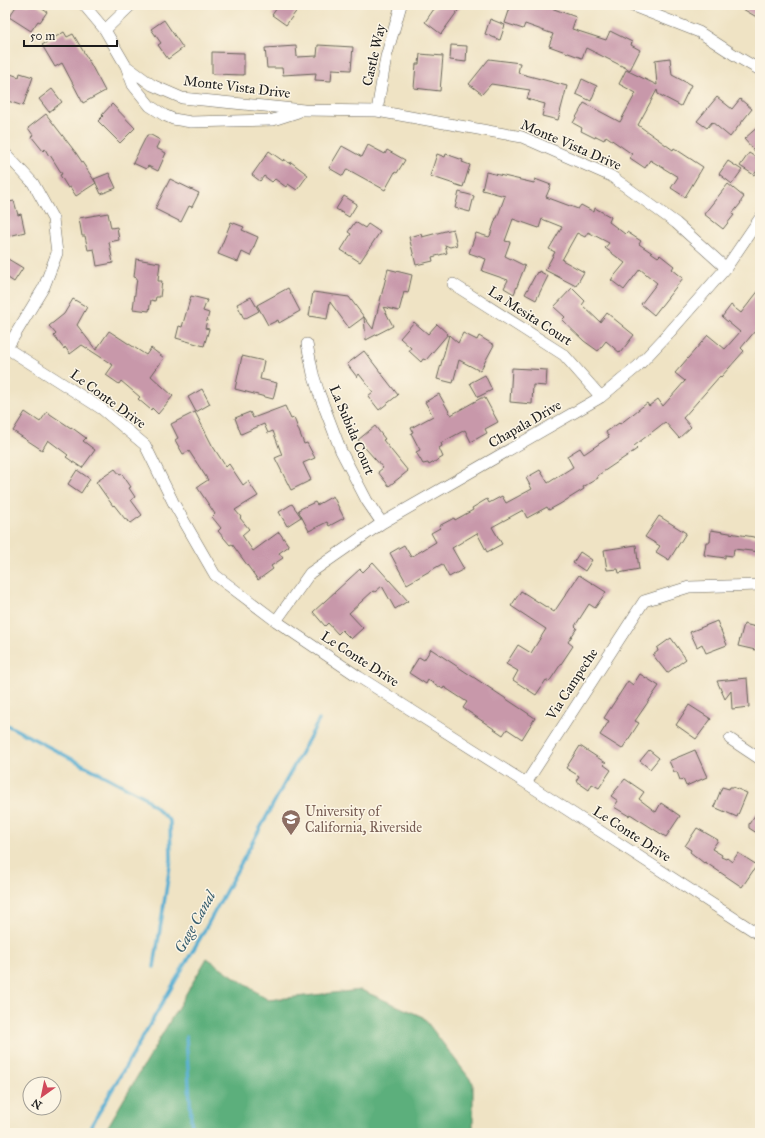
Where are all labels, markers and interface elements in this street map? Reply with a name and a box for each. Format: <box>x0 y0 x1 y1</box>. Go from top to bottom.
scale bar <box>24 22 117 48</box>
street label: Castle Way <box>359 22 389 88</box>
text: 50 m <box>30 29 55 43</box>
street label: Monte Vista Drive <box>183 72 292 102</box>
street label: Monte Vista Drive <box>518 116 624 174</box>
street label: La Mesita Court <box>485 283 575 349</box>
street label: Le Conte Drive <box>67 366 149 432</box>
street label: La Subida Court <box>325 383 379 477</box>
street label: Chapala Drive <box>486 396 565 452</box>
street label: Le Conte Drive <box>318 627 402 691</box>
street label: Via Campeche <box>542 645 602 724</box>
street label: Le Conte Drive <box>590 802 674 866</box>
place label: University of California, Riverside <box>305 803 422 836</box>
school or university icon: University of California, Riverside <box>280 808 302 836</box>
water label: Gage Canal <box>171 886 220 956</box>
north arrow <box>22 1076 62 1116</box>
text: N <box>29 1096 44 1112</box>

